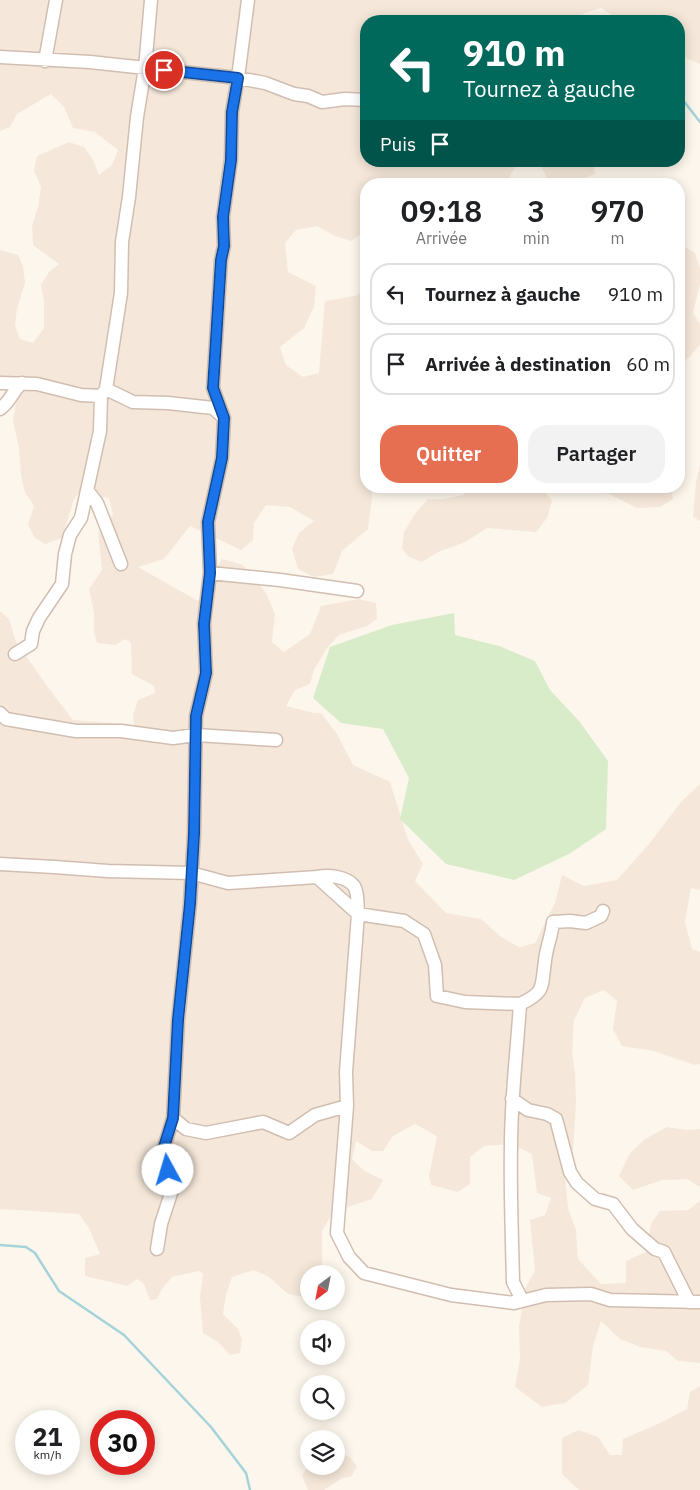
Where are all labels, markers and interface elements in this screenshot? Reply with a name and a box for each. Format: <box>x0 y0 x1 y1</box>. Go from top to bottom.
text: 910 m <box>463 30 566 76</box>
icon: left <box>380 35 445 100</box>
pin <box>143 49 185 91</box>
icon: arrive <box>150 56 178 84</box>
text: Tournez à gauche <box>463 74 635 103</box>
icon: arrive <box>426 130 454 158</box>
text: Puis <box>380 132 416 156</box>
text: 09:18 <box>401 191 482 230</box>
text: 3 <box>527 191 545 230</box>
text: 970 <box>590 191 644 230</box>
text: Arrivée <box>416 228 467 248</box>
text: min <box>523 228 550 248</box>
text: m <box>610 228 624 248</box>
icon: left <box>382 280 410 308</box>
text: Tournez à gauche <box>425 282 581 306</box>
text: 910 m <box>608 282 663 306</box>
icon: arrive <box>382 350 410 378</box>
text: Arrivée à destination <box>425 352 611 376</box>
text: 60 m <box>626 352 670 376</box>
button: Quitter <box>380 425 518 483</box>
button: Partager <box>528 425 665 483</box>
position arrow <box>141 1143 193 1195</box>
north arrow <box>300 1265 345 1310</box>
map controls <box>300 1265 345 1475</box>
button: sound <box>300 1320 345 1365</box>
button: search <box>300 1375 345 1420</box>
speed limit sign: 30 <box>90 1410 155 1475</box>
text: 21 <box>32 1420 63 1453</box>
button: layers <box>300 1430 345 1475</box>
text: km/h <box>33 1447 62 1462</box>

